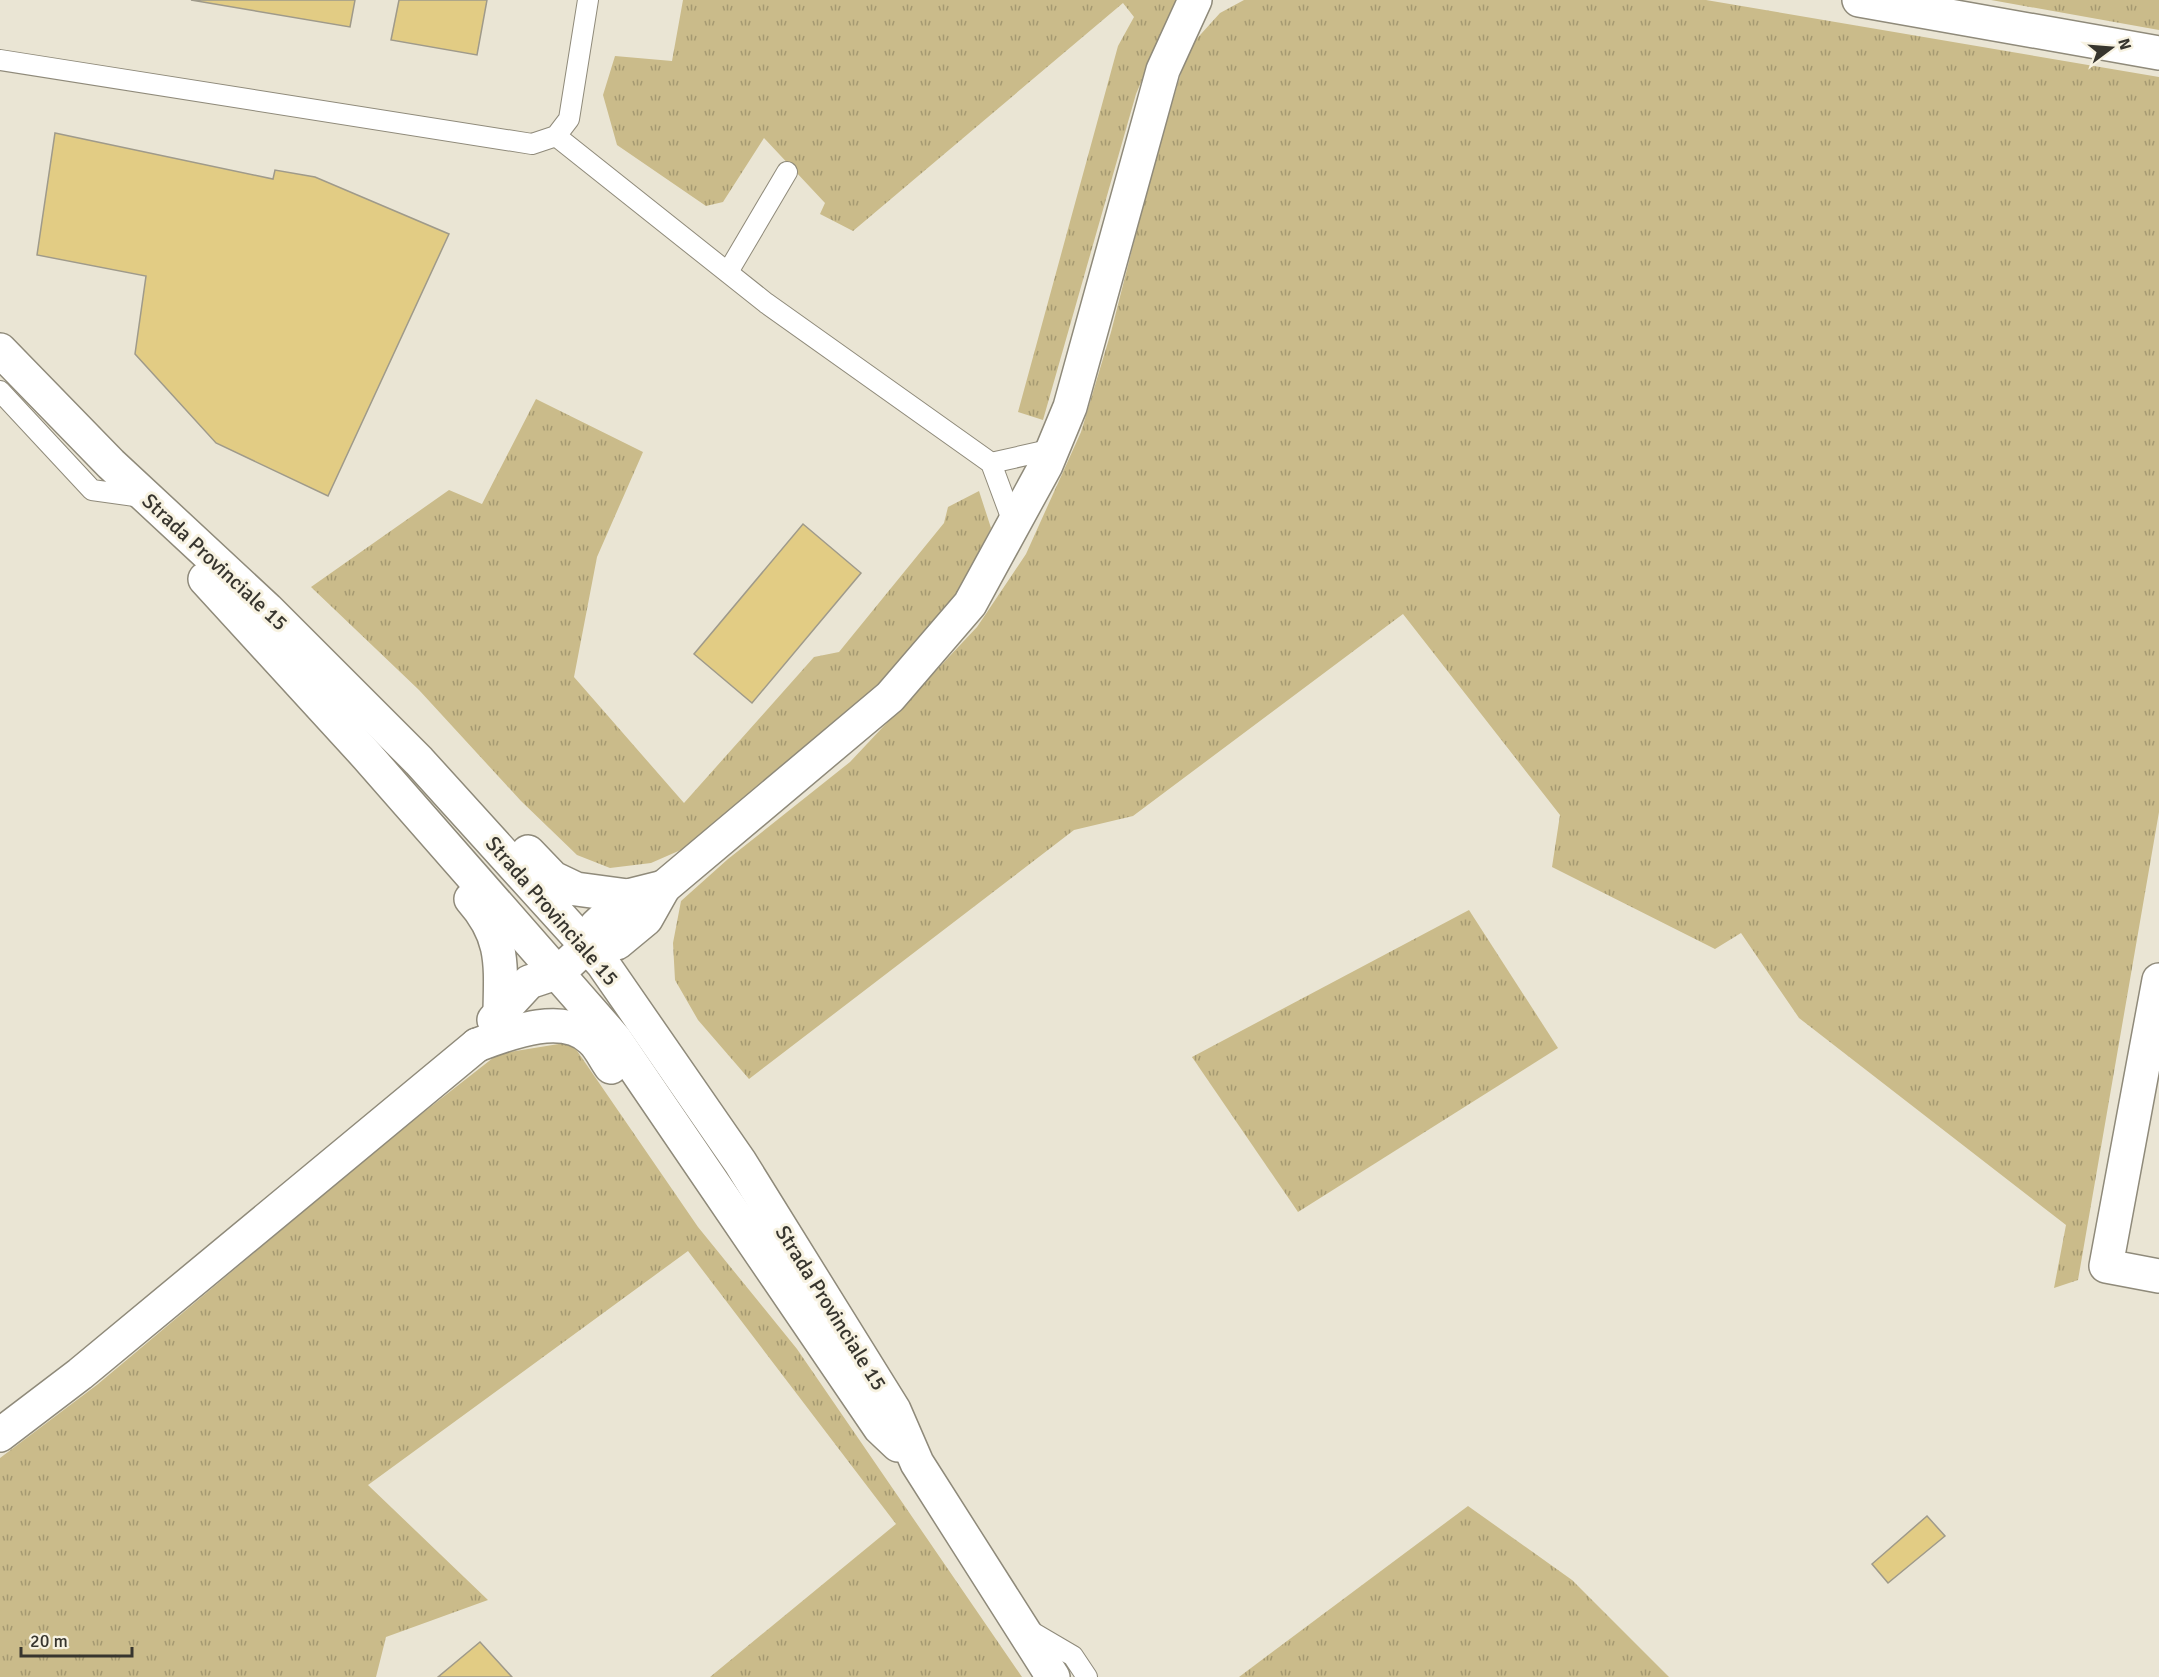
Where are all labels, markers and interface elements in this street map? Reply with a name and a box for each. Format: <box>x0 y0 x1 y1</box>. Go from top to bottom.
north arrow <box>2081 18 2141 78</box>
text: N <box>2113 36 2136 52</box>
street label: Strada Provinciale 15 <box>137 488 293 636</box>
street label: Strada Provinciale 15 <box>480 831 624 991</box>
street label: Strada Provinciale 15 <box>770 1221 892 1395</box>
scale bar <box>21 1620 132 1658</box>
text: 20 m <box>30 1630 68 1652</box>

